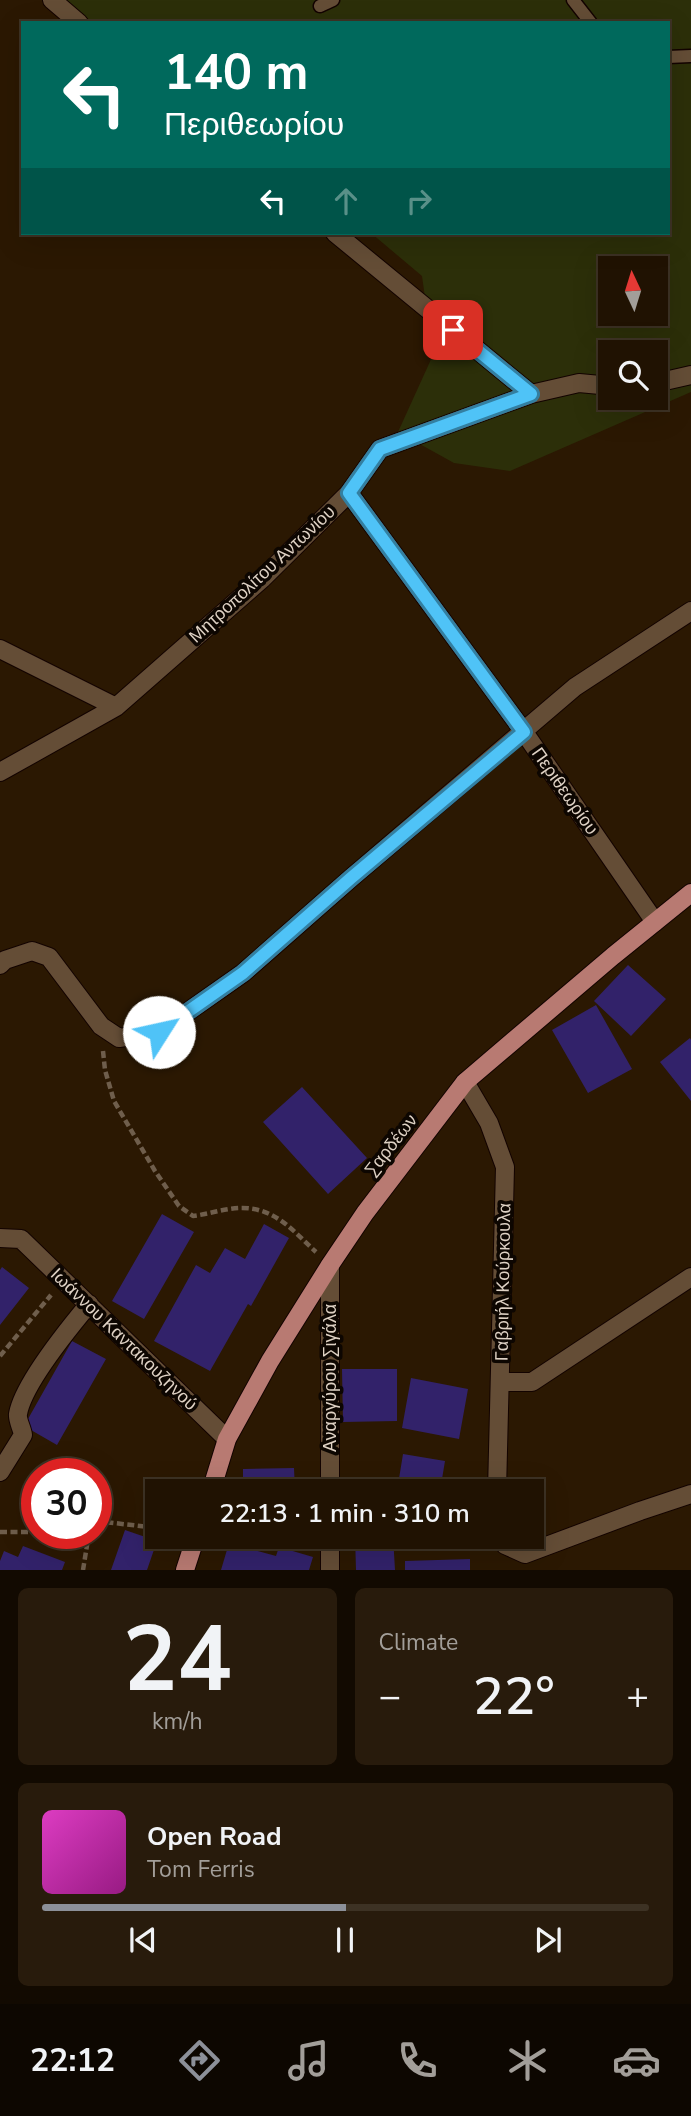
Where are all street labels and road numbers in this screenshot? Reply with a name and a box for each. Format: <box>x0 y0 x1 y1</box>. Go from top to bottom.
street label: Μητροπολίτου Αντωνίου <box>184 500 340 648</box>
street label: Περιθεωρίου <box>526 743 604 839</box>
street label: Σαρδέων <box>359 1109 423 1181</box>
street label: Γαβριήλ Κούρκουλα <box>490 1203 516 1361</box>
street label: Ιωάννου Καντακουζηνού <box>45 1262 203 1416</box>
street label: Αναργύρου Σιγάλα <box>318 1304 342 1452</box>

